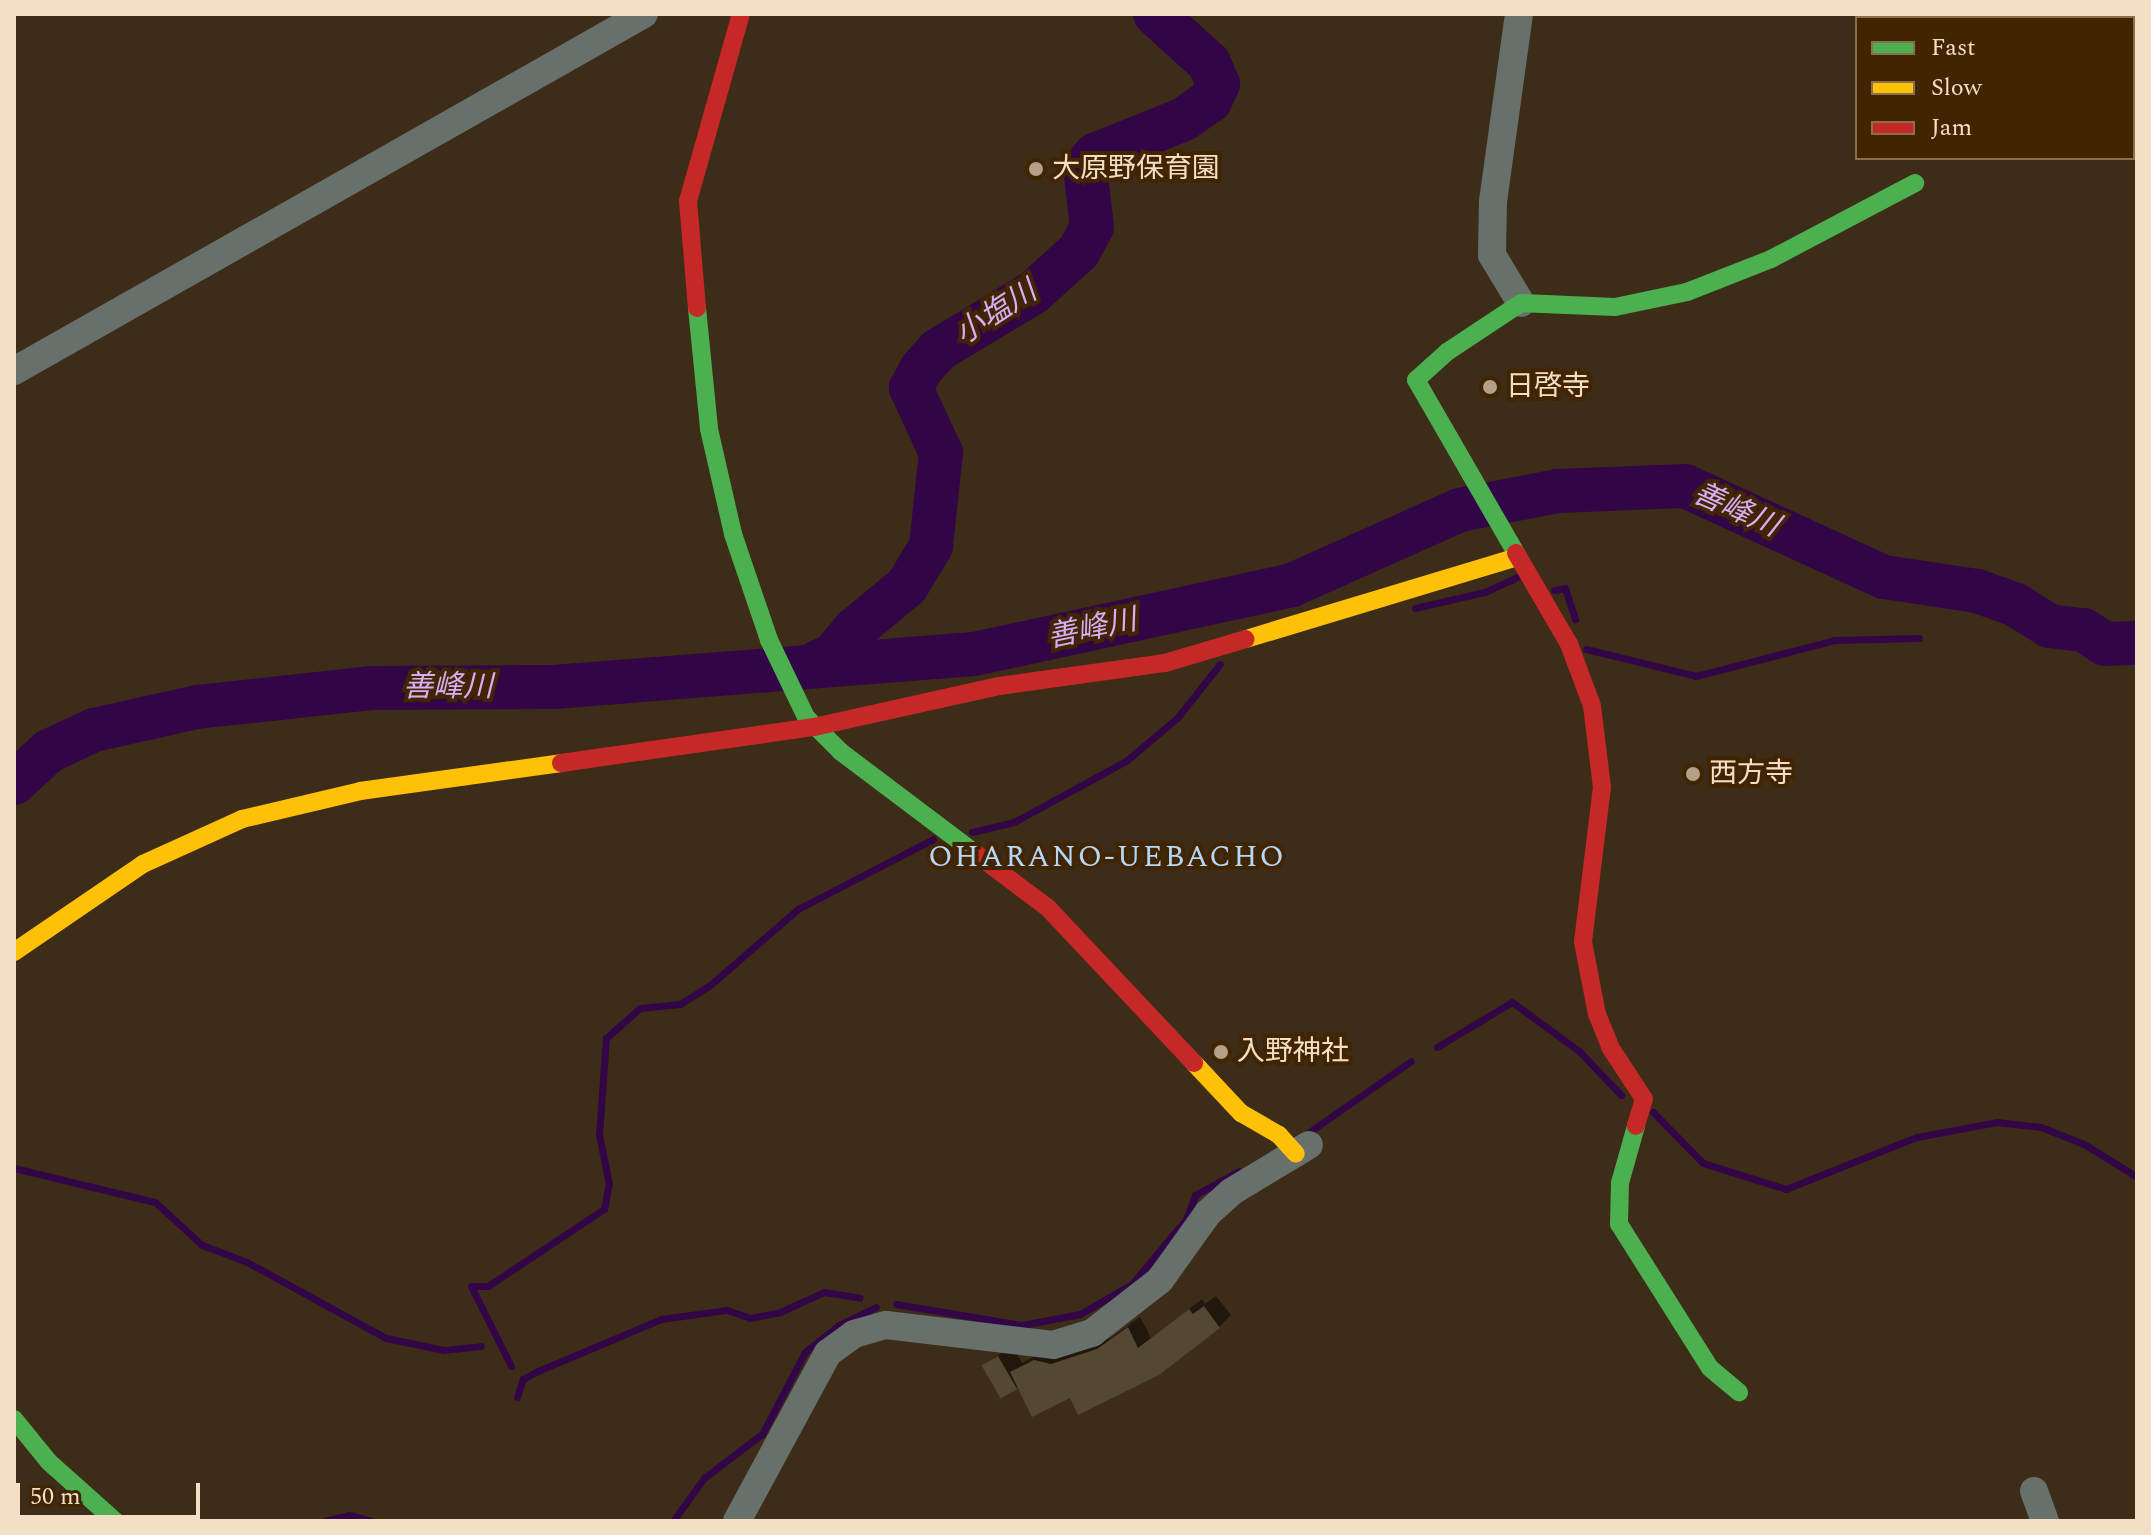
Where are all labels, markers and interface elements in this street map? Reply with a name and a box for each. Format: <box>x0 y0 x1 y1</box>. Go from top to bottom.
legend <box>1855 16 2135 160</box>
text: Fast <box>1931 30 1976 66</box>
text: Slow <box>1931 70 1982 106</box>
text: Jam <box>1931 110 1972 146</box>
place label: 大原野保育園 <box>1052 152 1220 186</box>
marker: 大原野保育園 <box>1027 160 1045 178</box>
water label: 小塩川 <box>948 273 1044 353</box>
place label: 日啓寺 <box>1506 370 1590 404</box>
marker: 日啓寺 <box>1481 378 1499 396</box>
water label: 善峰川 <box>1688 475 1784 545</box>
water label: 善峰川 <box>1044 602 1140 656</box>
water label: 善峰川 <box>403 669 493 705</box>
place label: 西方寺 <box>1709 757 1793 791</box>
marker: 西方寺 <box>1684 765 1702 783</box>
district label: OHARANO-UEBACHO <box>928 839 1286 875</box>
place label: 入野神社 <box>1237 1035 1349 1069</box>
marker: 入野神社 <box>1212 1043 1230 1061</box>
scale bar <box>20 1467 204 1517</box>
text: 50 m <box>30 1479 81 1515</box>

